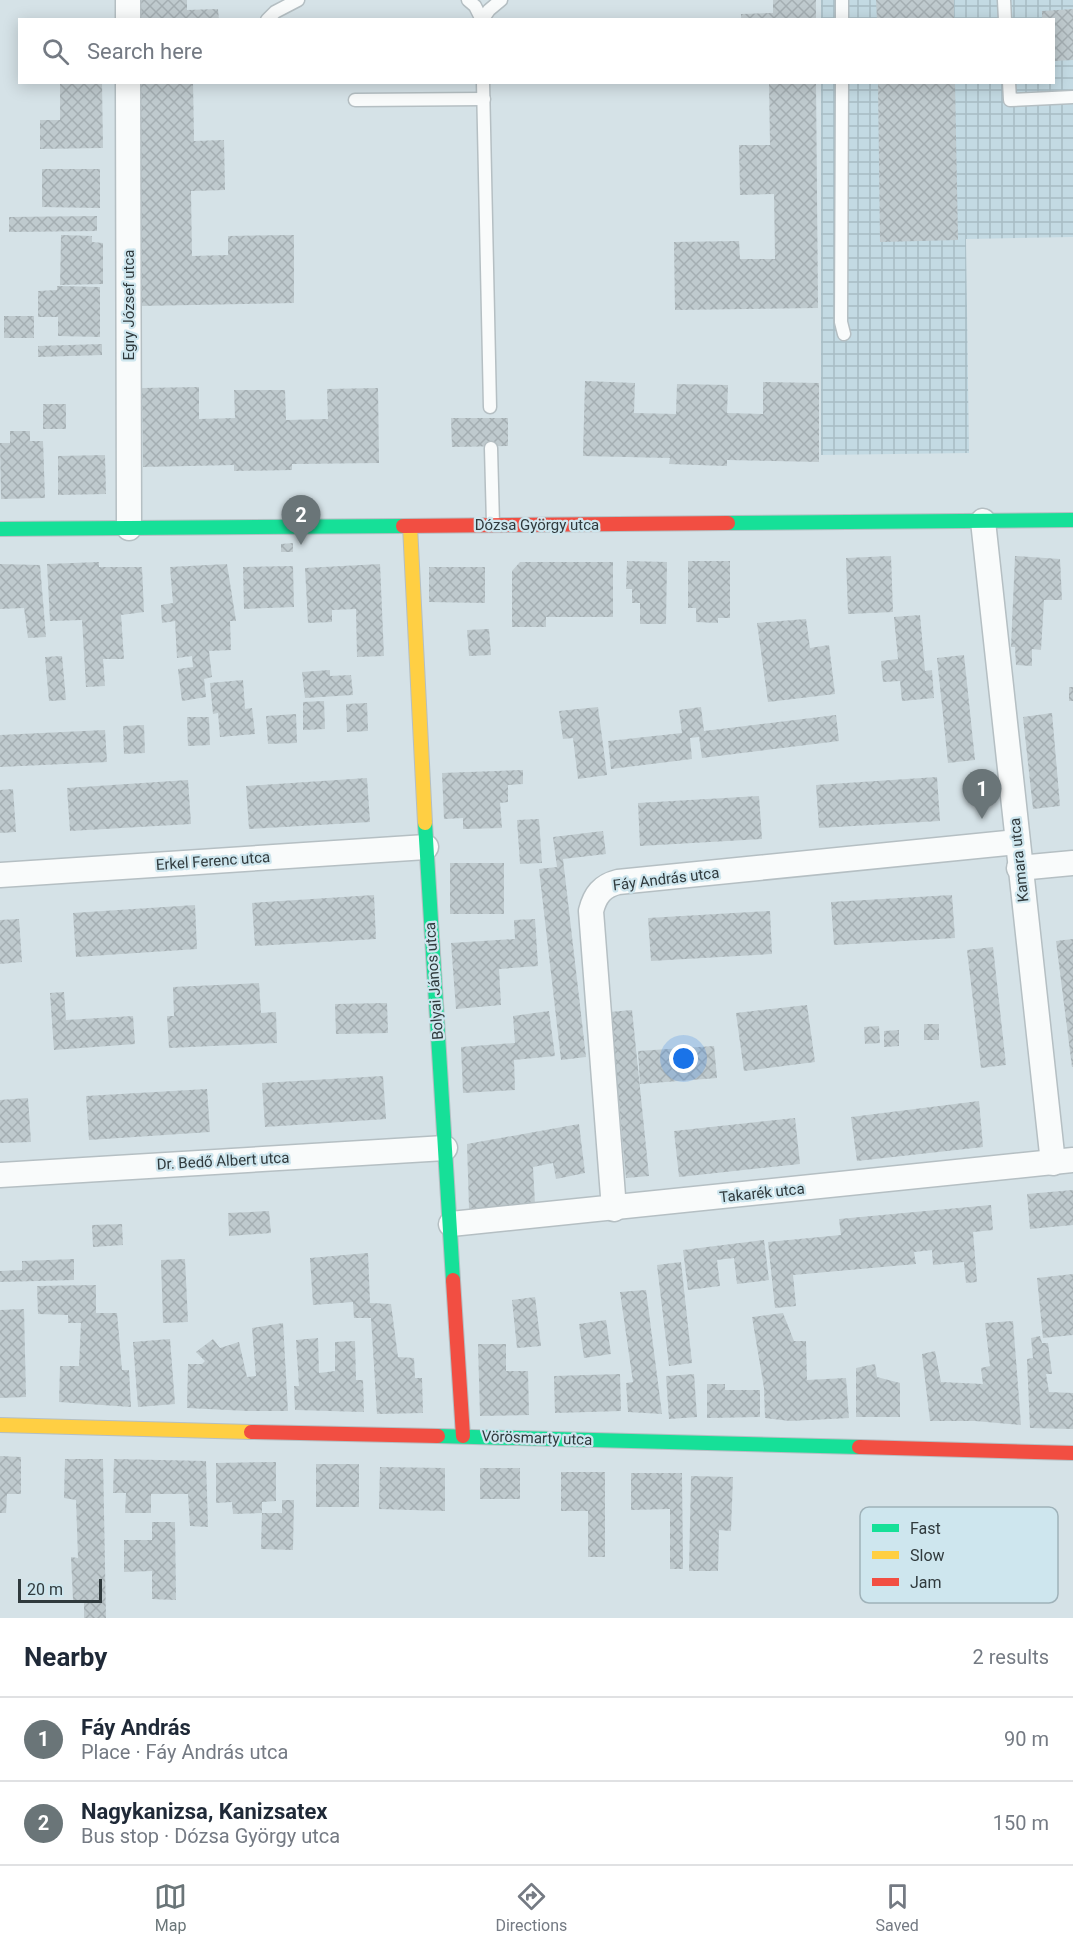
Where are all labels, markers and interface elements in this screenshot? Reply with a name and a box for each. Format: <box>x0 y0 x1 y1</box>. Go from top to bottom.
search box <box>18 18 1055 84</box>
icon: search <box>39 35 72 68</box>
text: Search here <box>87 39 203 64</box>
street label: Egry József utca <box>120 250 138 360</box>
pin: 2 <box>282 496 320 545</box>
street label: Dózsa György utca <box>475 516 599 534</box>
pin: 1 <box>962 770 1002 819</box>
street label: Kamara utca <box>1006 817 1032 903</box>
street label: Erkel Ferenc utca <box>155 848 271 874</box>
street label: Fáy András utca <box>612 864 720 894</box>
street label: Bolyai János utca <box>421 922 447 1040</box>
your location <box>669 1044 698 1073</box>
street label: Dr. Bedő Albert utca <box>156 1149 290 1173</box>
street label: Takarék utca <box>719 1180 805 1206</box>
street label: Vörösmarty utca <box>481 1427 593 1449</box>
legend <box>860 1507 1058 1603</box>
text: Fast <box>910 1519 941 1538</box>
text: Slow <box>910 1546 945 1565</box>
text: Jam <box>910 1573 942 1592</box>
scale bar <box>18 1576 102 1604</box>
text: 20 m <box>27 1580 63 1599</box>
text: Nearby <box>24 1642 107 1672</box>
text: 2 results <box>973 1645 1049 1669</box>
text: Fáy András <box>81 1715 191 1740</box>
text: 1 <box>38 1727 49 1751</box>
text: 90 m <box>1004 1727 1049 1751</box>
text: Place · Fáy András utca <box>81 1740 288 1764</box>
text: Nagykanizsa, Kanizsatex <box>81 1799 327 1824</box>
text: 2 <box>38 1811 49 1835</box>
text: 150 m <box>993 1811 1049 1835</box>
text: Bus stop · Dózsa György utca <box>81 1824 340 1848</box>
tab: Map <box>154 1880 187 1935</box>
tab: Directions <box>495 1880 567 1935</box>
tab: Saved <box>876 1880 919 1935</box>

